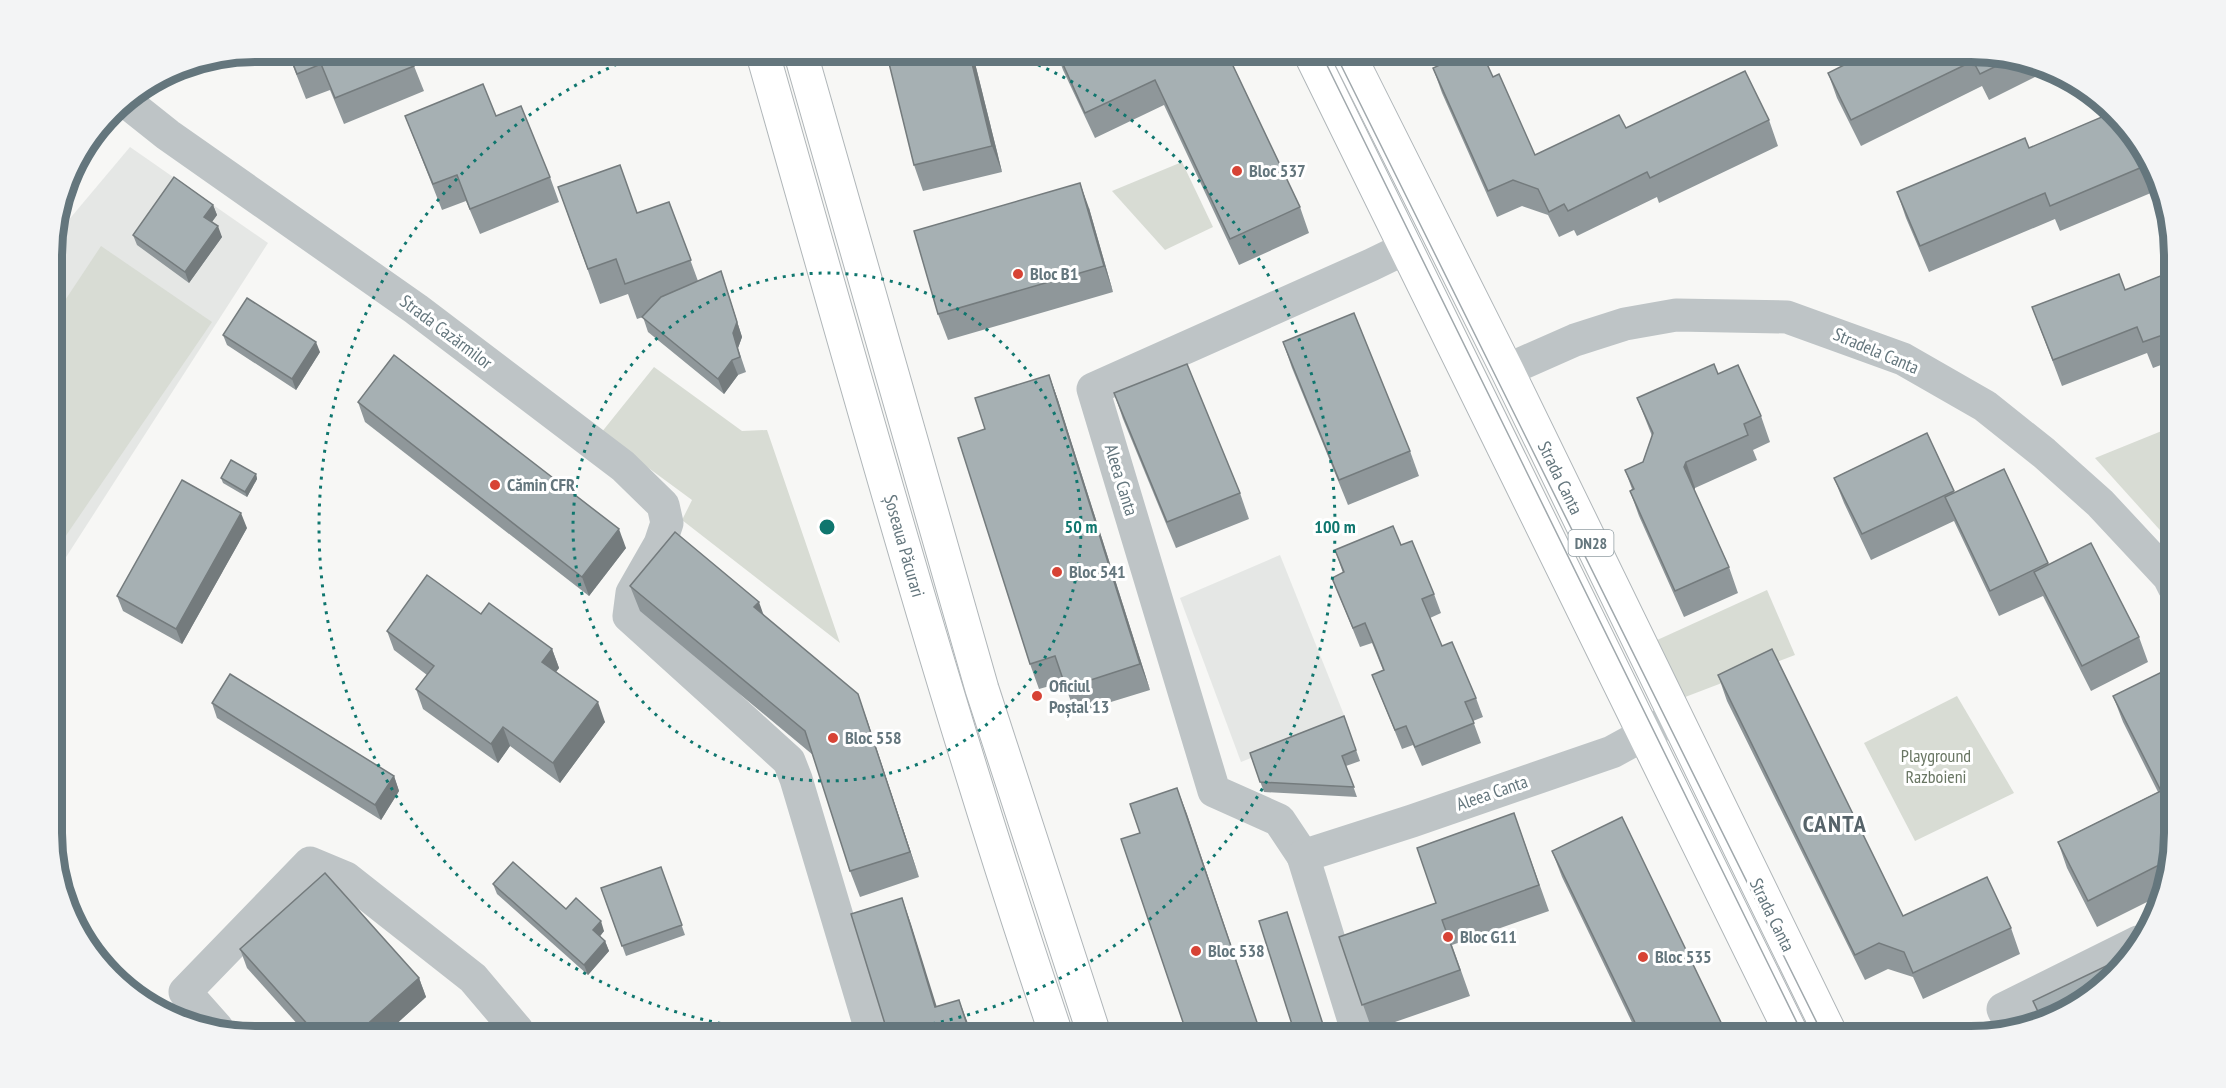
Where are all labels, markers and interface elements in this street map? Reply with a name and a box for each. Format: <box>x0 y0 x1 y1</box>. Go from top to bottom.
place label: Bloc 537 <box>1249 159 1306 182</box>
marker: Bloc 537 <box>1230 164 1244 178</box>
place label: Bloc B1 <box>1030 262 1078 285</box>
marker: Bloc B1 <box>1011 267 1025 281</box>
street label: Strada Cazărmilor <box>395 289 497 374</box>
street label: Stradela Canta <box>1830 322 1922 379</box>
street label: Strada Canta <box>1533 437 1588 518</box>
street label: Aleea Canta <box>1100 441 1143 518</box>
place label: Cămin CFR <box>507 473 575 496</box>
marker: Cămin CFR <box>488 478 502 492</box>
street label: Șoseaua Păcurari <box>879 492 930 600</box>
text: 50 m <box>1065 515 1097 538</box>
text: 100 m <box>1314 515 1356 538</box>
centre of rings <box>817 517 837 537</box>
road number: DN28 <box>1568 530 1614 556</box>
place label: Bloc 541 <box>1069 560 1126 583</box>
marker: Bloc 541 <box>1050 565 1064 579</box>
place label: Oficiul Poștal 13 <box>1049 674 1109 718</box>
marker: Oficiul Poștal 13 <box>1030 689 1044 703</box>
place label: Bloc 558 <box>845 726 902 749</box>
marker: Bloc 558 <box>826 731 840 745</box>
park label: Playground Razboieni <box>1901 744 1971 788</box>
street label: Aleea Canta <box>1453 770 1530 815</box>
district label: CANTA <box>1803 808 1867 839</box>
street label: Strada Canta <box>1745 874 1800 955</box>
place label: Bloc G11 <box>1460 925 1517 948</box>
marker: Bloc G11 <box>1441 930 1455 944</box>
place label: Bloc 538 <box>1208 939 1265 962</box>
marker: Bloc 538 <box>1189 944 1203 958</box>
place label: Bloc 535 <box>1655 945 1712 968</box>
marker: Bloc 535 <box>1636 950 1650 964</box>

